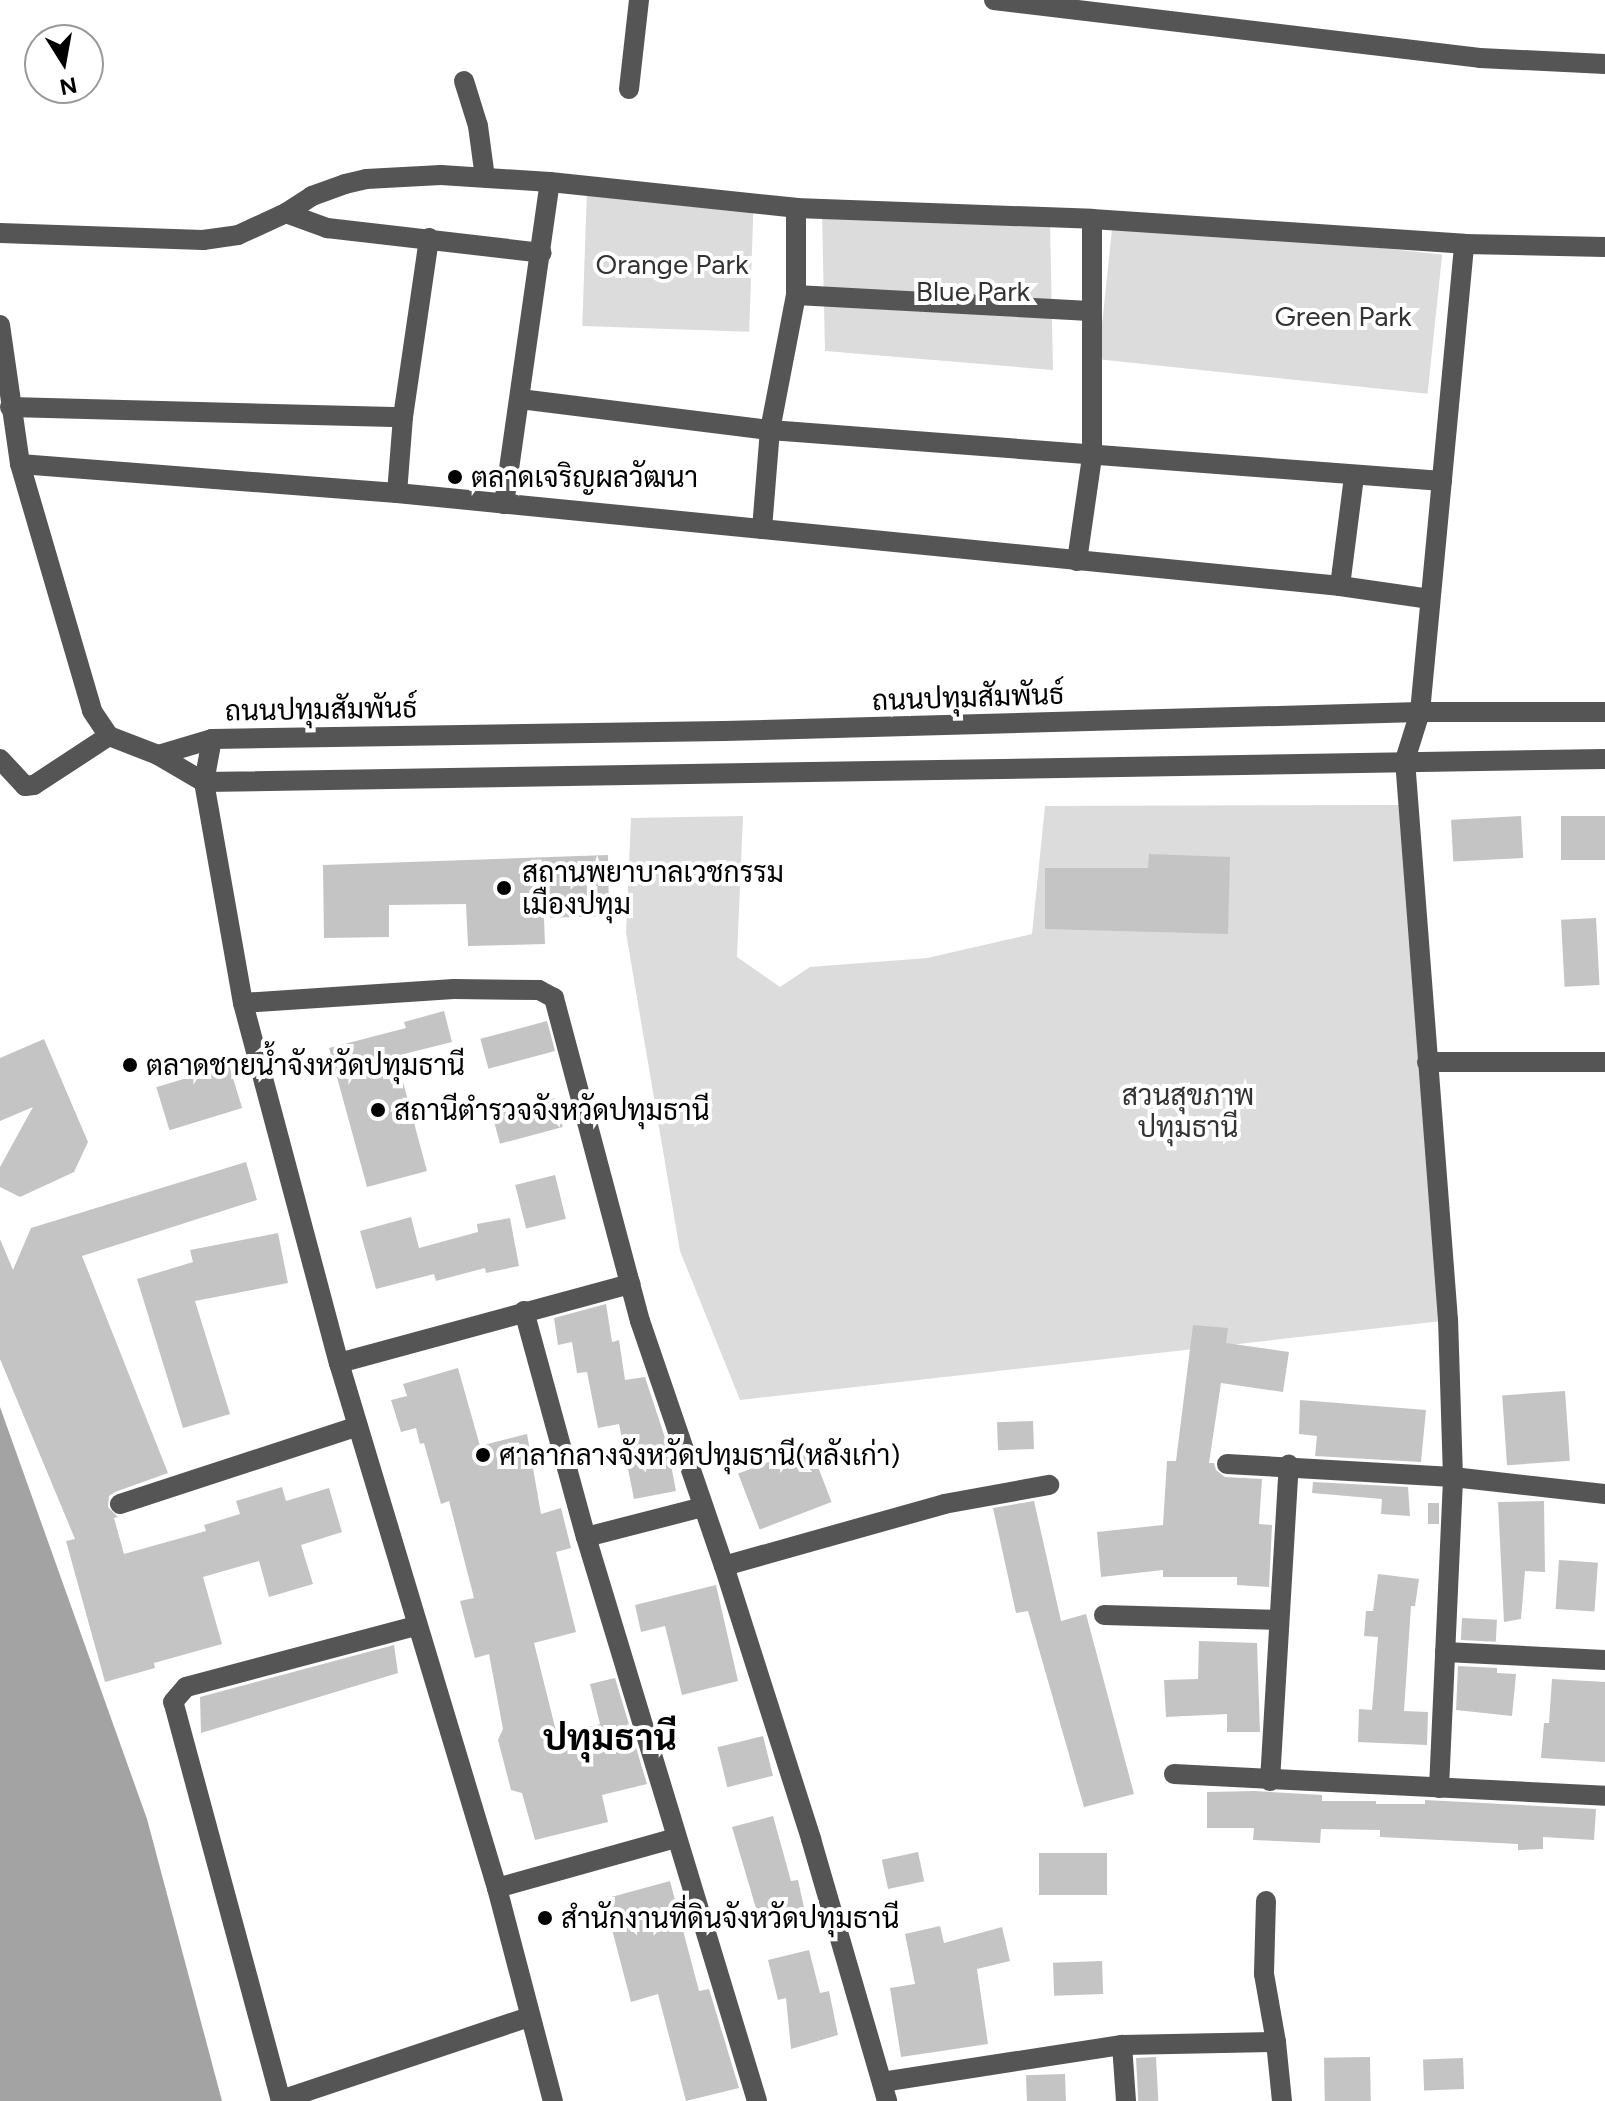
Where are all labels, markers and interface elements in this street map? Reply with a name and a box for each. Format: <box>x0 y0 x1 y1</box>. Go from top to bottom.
north arrow <box>24 24 104 104</box>
text: N <box>57 71 79 101</box>
park label: Orange Park <box>596 247 748 281</box>
park label: Blue Park <box>916 274 1030 308</box>
park label: Green Park <box>1274 299 1412 333</box>
place label: ตลาดเจริญผลวัฒนา <box>471 460 698 494</box>
marker: ตลาดเจริญผลวัฒนา <box>446 468 464 486</box>
street label: ถนนปทุมสัมพันธ์ <box>871 677 1065 717</box>
street label: ถนนปทุมสัมพันธ์ <box>224 691 418 727</box>
place label: สถานพยาบาลเวชกรรม เมืองปทุม <box>522 855 784 921</box>
marker: สถานพยาบาลเวชกรรม เมืองปทุม <box>493 877 515 899</box>
place label: ตลาดชายน้ำจังหวัดปทุมธานี <box>146 1048 465 1082</box>
marker: ตลาดชายน้ำจังหวัดปทุมธานี <box>121 1056 139 1074</box>
park label: สวนสุขภาพ ปทุมธานี <box>1122 1078 1254 1144</box>
place label: สถานีตำรวจจังหวัดปทุมธานี <box>394 1093 709 1127</box>
marker: สถานีตำรวจจังหวัดปทุมธานี <box>369 1101 387 1119</box>
place label: ศาลากลางจังหวัดปทุมธานี(หลังเก่า) <box>499 1438 900 1472</box>
marker: ศาลากลางจังหวัดปทุมธานี(หลังเก่า) <box>474 1446 492 1464</box>
district label: ปทุมธานี <box>543 1716 677 1760</box>
place label: สำนักงานที่ดินจังหวัดปทุมธานี <box>561 1901 899 1935</box>
marker: สำนักงานที่ดินจังหวัดปทุมธานี <box>536 1909 554 1927</box>

